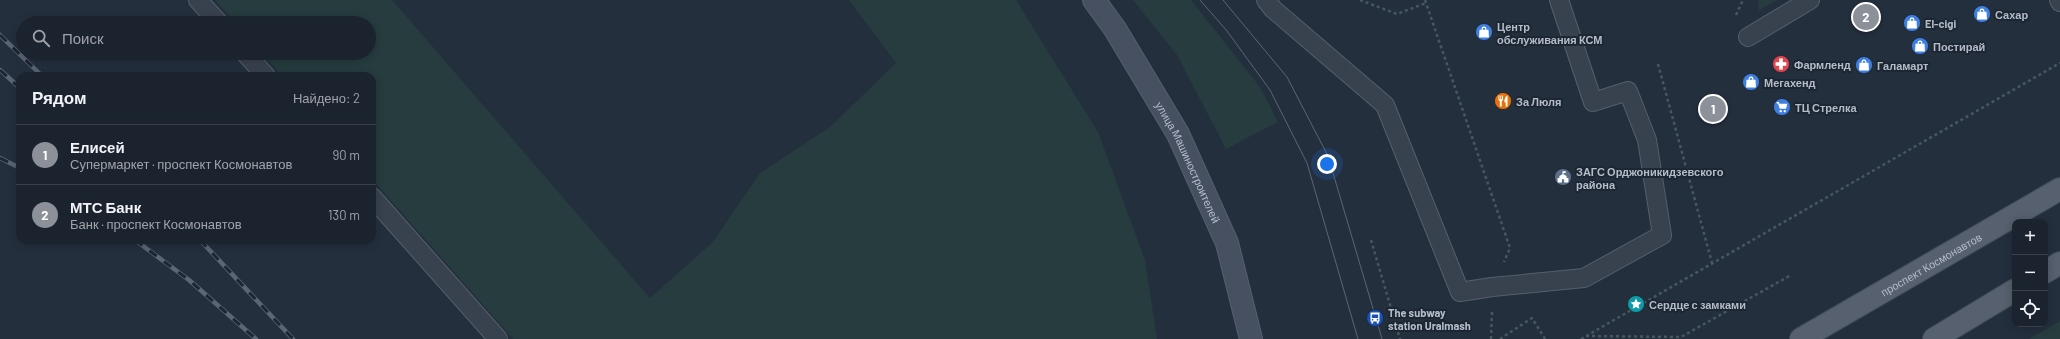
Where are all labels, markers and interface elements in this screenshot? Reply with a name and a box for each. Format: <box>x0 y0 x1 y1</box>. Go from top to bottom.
pin: 2 <box>1853 2 1879 32</box>
shop icon: Сахар <box>1972 4 1992 24</box>
place label: Сахар <box>1995 8 2028 21</box>
shop icon: El-cigi <box>1902 13 1922 33</box>
search box <box>16 16 376 60</box>
place label: El-cigi <box>1925 17 1956 30</box>
place label: Центр обслуживания КСМ <box>1497 20 1602 46</box>
shop icon: Центр обслуживания КСМ <box>1474 22 1494 42</box>
icon: search <box>30 27 52 49</box>
text: Поиск <box>62 29 104 47</box>
shop icon: Постирай <box>1910 36 1930 56</box>
place label: Постирай <box>1933 40 1985 53</box>
pharmacy icon: Фармленд <box>1771 54 1791 74</box>
shop icon: Галамарт <box>1854 55 1874 75</box>
place label: Фармленд <box>1794 58 1851 71</box>
place label: Галамарт <box>1877 59 1929 72</box>
shop icon: Мегахенд <box>1741 72 1761 92</box>
place label: Мегахенд <box>1764 76 1816 89</box>
text: Рядом <box>32 87 87 107</box>
text: Найдено: 2 <box>293 90 360 106</box>
restaurant icon: За Люля <box>1493 91 1513 111</box>
pin: 1 <box>1700 94 1726 124</box>
place label: За Люля <box>1516 95 1561 108</box>
supermarket icon: ТЦ Стрелка <box>1772 97 1792 117</box>
street label: улица Машиностроителей <box>1153 99 1223 225</box>
place label: ТЦ Стрелка <box>1795 101 1858 114</box>
text: Елисей <box>70 138 125 156</box>
text: 1 <box>43 147 47 163</box>
text: 90 m <box>333 147 360 163</box>
your location <box>1317 154 1337 174</box>
text: Супермаркет · проспект Космонавтов <box>70 156 292 172</box>
place label: ЗАГС Орджоникидзевского района <box>1576 165 1724 191</box>
public building icon: ЗАГС Орджоникидзевского района <box>1553 167 1573 187</box>
text: МТС Банк <box>70 198 141 216</box>
text: 2 <box>41 207 49 223</box>
text: 130 m <box>328 207 360 223</box>
text: Банк · проспект Космонавтов <box>70 216 242 232</box>
map controls <box>2012 219 2048 327</box>
button: + <box>2012 219 2048 255</box>
street label: проспект Космонавтов <box>1878 229 1984 298</box>
button: − <box>2012 255 2048 291</box>
button: locate <box>2012 291 2048 327</box>
place icon: Сердце с замками <box>1626 294 1646 314</box>
place label: Сердце с замками <box>1649 298 1746 311</box>
place label: The subway station Uralmash <box>1388 306 1471 332</box>
bus stop icon: The subway station Uralmash <box>1365 308 1385 328</box>

